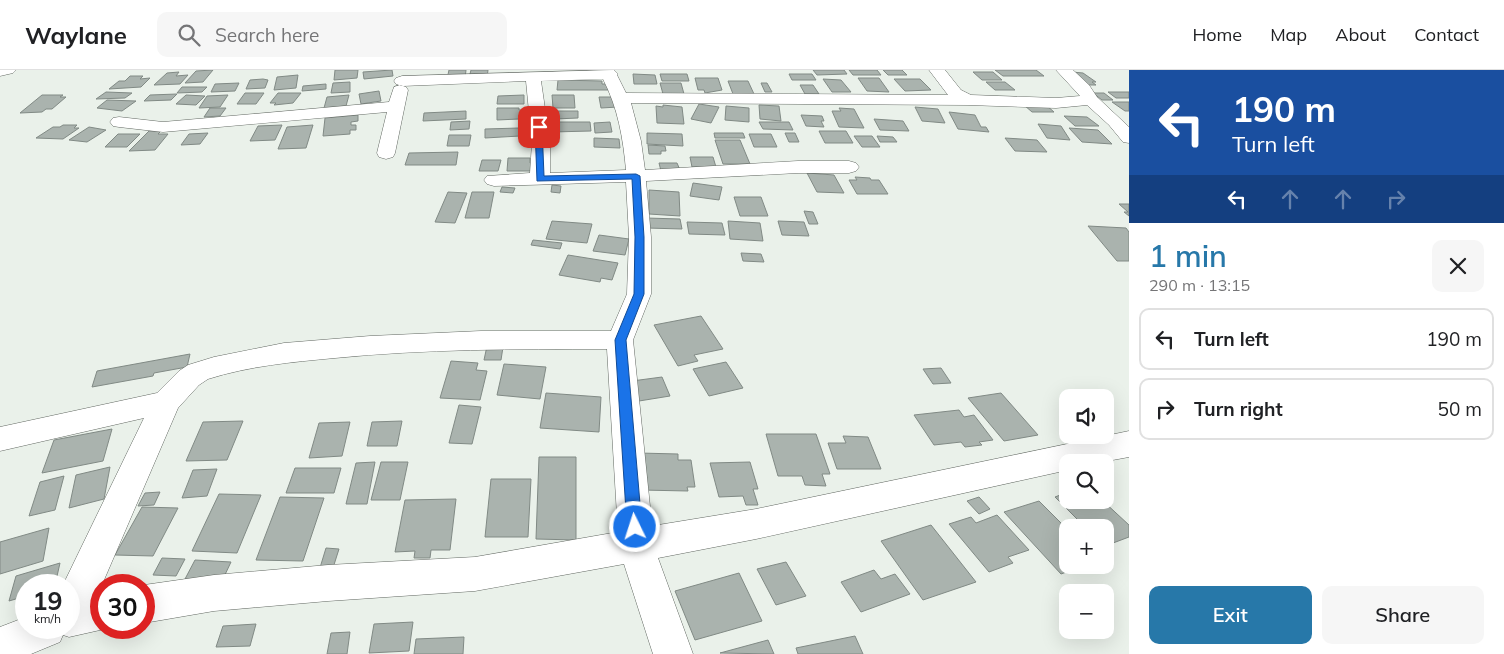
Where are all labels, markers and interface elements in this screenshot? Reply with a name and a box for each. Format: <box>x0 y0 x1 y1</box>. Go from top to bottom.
search box <box>157 12 507 57</box>
text: Waylane <box>25 20 127 50</box>
icon: search <box>175 21 203 49</box>
text: Search here <box>215 23 319 47</box>
text: Home <box>1192 23 1242 46</box>
text: Map <box>1270 23 1307 46</box>
text: About <box>1335 23 1386 46</box>
text: Contact <box>1414 23 1479 46</box>
text: 190 m <box>1232 87 1336 131</box>
icon: left <box>1149 90 1214 155</box>
pin <box>518 106 560 148</box>
icon: arrive <box>525 113 553 141</box>
text: Turn left <box>1232 130 1315 158</box>
icon: left <box>1223 185 1251 213</box>
icon: ahead <box>1276 185 1304 213</box>
icon: ahead <box>1329 185 1357 213</box>
icon: right <box>1382 185 1410 213</box>
text: 1 min <box>1149 237 1227 275</box>
button: close <box>1432 240 1484 292</box>
text: 290 m · 13:15 <box>1149 275 1250 295</box>
icon: left <box>1151 325 1179 353</box>
text: Turn left <box>1194 327 1269 351</box>
text: 190 m <box>1426 327 1482 351</box>
map controls <box>1059 389 1114 639</box>
button: sound <box>1059 389 1114 444</box>
icon: right <box>1151 395 1179 423</box>
text: Turn right <box>1194 397 1283 421</box>
text: 50 m <box>1438 397 1482 421</box>
button: search <box>1059 454 1114 509</box>
position arrow <box>608 500 660 552</box>
button: + <box>1059 519 1114 574</box>
speed limit sign: 30 <box>90 574 155 639</box>
button: − <box>1059 584 1114 639</box>
text: 19 <box>32 585 63 616</box>
button: Exit <box>1149 586 1312 644</box>
button: Share <box>1322 586 1484 644</box>
text: km/h <box>34 611 61 626</box>

